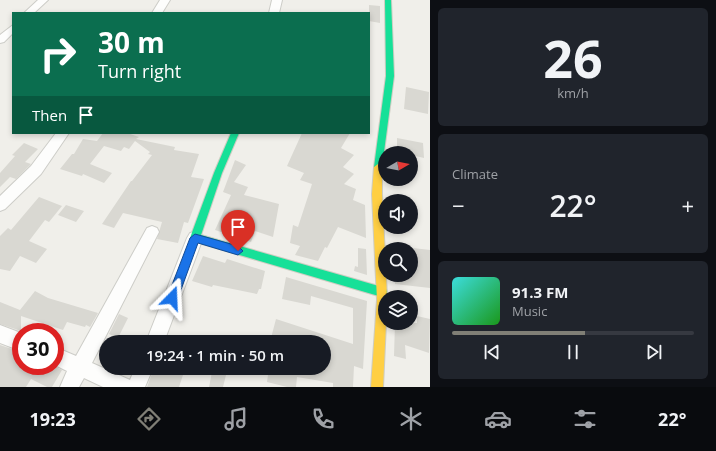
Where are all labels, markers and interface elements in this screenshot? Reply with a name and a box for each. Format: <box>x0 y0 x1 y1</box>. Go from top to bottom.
text: 26 <box>543 22 603 93</box>
text: 30 m <box>98 23 165 61</box>
icon: right <box>32 28 84 80</box>
text: Turn right <box>98 59 181 83</box>
text: km/h <box>557 84 589 102</box>
icon: arrive <box>75 104 97 126</box>
text: Then <box>32 105 67 125</box>
north arrow <box>378 146 418 186</box>
map controls <box>378 146 418 330</box>
text: Climate <box>452 165 498 183</box>
text: 22° <box>549 185 597 226</box>
text: − <box>452 190 465 220</box>
text: + <box>681 190 694 220</box>
button: sound <box>378 194 418 234</box>
pin <box>221 210 255 251</box>
icon: arrive <box>227 216 249 238</box>
button: search <box>378 242 418 282</box>
position arrow <box>151 277 193 319</box>
text: 91.3 FM <box>512 282 568 302</box>
button: layers <box>378 290 418 330</box>
text: Music <box>512 302 547 320</box>
speed limit sign: 30 <box>12 323 64 375</box>
icon: previous <box>481 341 503 363</box>
icon: pause <box>562 341 584 363</box>
icon: next <box>643 341 665 363</box>
text: 19:24 · 1 min · 50 m <box>146 345 284 365</box>
icon: directions <box>135 405 163 433</box>
icon: music <box>222 405 250 433</box>
icon: phone <box>309 405 337 433</box>
icon: climate <box>397 405 425 433</box>
icon: car <box>484 405 512 433</box>
icon: filters <box>571 405 599 433</box>
text: 19:23 <box>30 407 76 431</box>
text: 22° <box>658 407 686 431</box>

